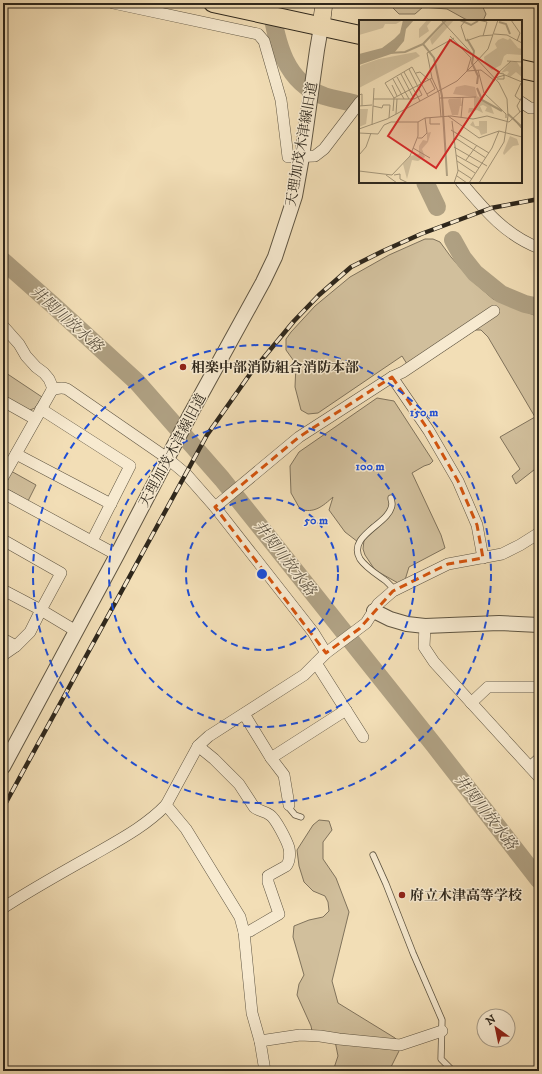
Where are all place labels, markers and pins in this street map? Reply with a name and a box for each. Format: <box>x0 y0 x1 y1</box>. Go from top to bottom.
place label: 相楽中部消防組合消防本部 <box>191 359 359 377</box>
marker: 相楽中部消防組合消防本部 <box>178 362 188 372</box>
centre of rings <box>255 567 269 581</box>
place label: 府立木津高等学校 <box>410 887 522 905</box>
marker: 府立木津高等学校 <box>397 890 407 900</box>

